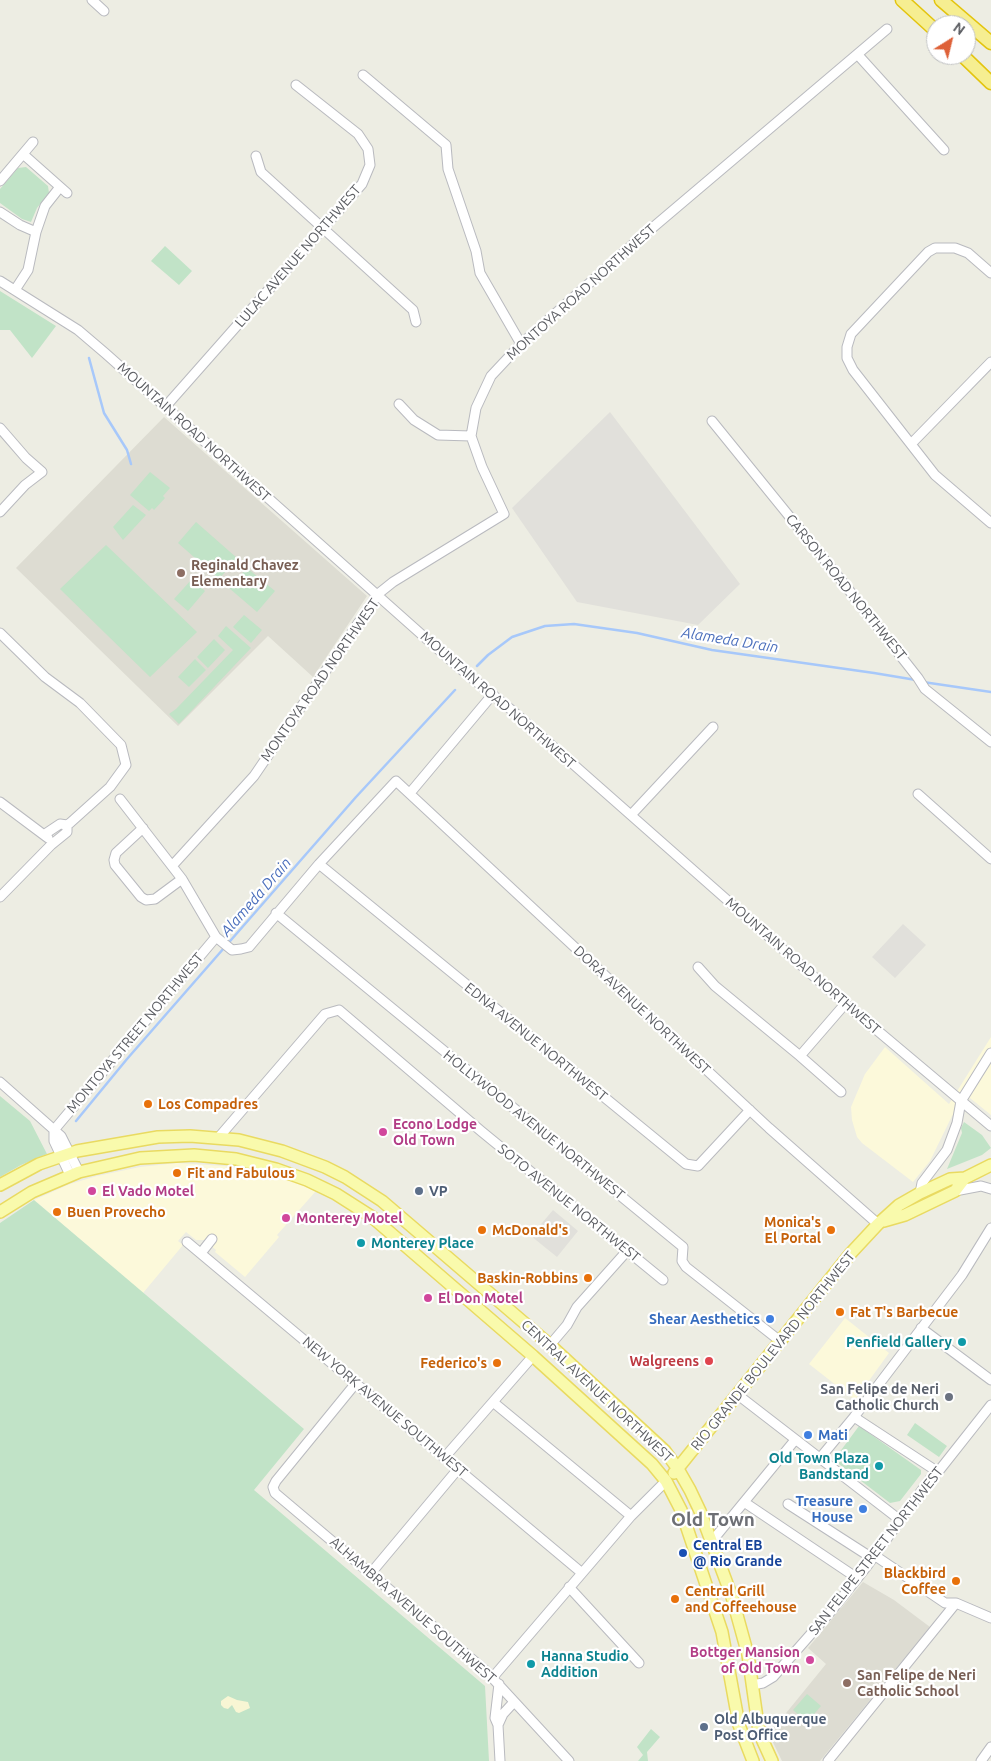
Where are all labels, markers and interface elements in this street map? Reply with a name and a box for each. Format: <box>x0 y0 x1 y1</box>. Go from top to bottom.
north arrow <box>926 15 976 65</box>
text: N <box>950 19 968 38</box>
street label: LULAC AVENUE NORTHWEST <box>231 181 365 331</box>
street label: MONTOYA ROAD NORTHWEST <box>503 221 659 363</box>
street label: MOUNTAIN ROAD NORTHWEST <box>114 359 274 505</box>
street label: CARSON ROAD NORTHWEST <box>782 511 910 663</box>
place label: Reginald Chavez Elementary <box>191 557 299 590</box>
marker: Reginald Chavez Elementary <box>175 567 187 579</box>
street label: MONTOYA ROAD NORTHWEST <box>257 595 383 765</box>
water label: Alameda Drain <box>680 623 780 657</box>
street label: MOUNTAIN ROAD NORTHWEST <box>417 628 579 772</box>
water label: Alameda Drain <box>217 854 295 940</box>
street label: MOUNTAIN ROAD NORTHWEST <box>722 894 884 1038</box>
street label: DORA AVENUE NORTHWEST <box>570 942 714 1078</box>
street label: MONTOYA STREET NORTHWEST <box>63 949 207 1117</box>
street label: EDNA AVENUE NORTHWEST <box>461 979 611 1105</box>
street label: HOLLYWOOD AVENUE NORTHWEST <box>440 1047 628 1203</box>
place label: Los Compadres <box>158 1096 258 1112</box>
marker: Los Compadres <box>142 1098 154 1110</box>
place label: Econo Lodge Old Town <box>393 1116 477 1148</box>
marker: Econo Lodge Old Town <box>377 1126 389 1138</box>
street label: SOTO AVENUE NORTHWEST <box>494 1140 644 1266</box>
place label: Fit and Fabulous <box>187 1165 295 1181</box>
marker: Fit and Fabulous <box>171 1167 183 1179</box>
place label: El Vado Motel <box>102 1183 194 1199</box>
place label: VP <box>429 1183 448 1199</box>
marker: El Vado Motel <box>86 1185 98 1197</box>
marker: VP <box>413 1185 425 1197</box>
place label: Buen Provecho <box>67 1204 166 1220</box>
marker: Buen Provecho <box>51 1206 63 1218</box>
place label: Monterey Motel <box>296 1210 402 1226</box>
marker: Monterey Motel <box>280 1212 292 1224</box>
place label: Monica's El Portal <box>764 1214 821 1246</box>
place label: McDonald's <box>492 1222 568 1238</box>
marker: McDonald's <box>476 1224 488 1236</box>
marker: Monica's El Portal <box>825 1224 837 1236</box>
place label: Monterey Place <box>371 1235 474 1251</box>
marker: Monterey Place <box>355 1237 367 1249</box>
street label: RIO GRANDE BOULEVARD NORTHWEST <box>687 1248 859 1454</box>
place label: Baskin-Robbins <box>477 1270 578 1286</box>
marker: Baskin-Robbins <box>582 1272 594 1284</box>
place label: El Don Motel <box>438 1290 523 1306</box>
marker: El Don Motel <box>422 1292 434 1304</box>
place label: Fat T's Barbecue <box>850 1304 958 1320</box>
marker: Fat T's Barbecue <box>834 1306 846 1318</box>
place label: Shear Aesthetics <box>649 1311 760 1327</box>
marker: Shear Aesthetics <box>764 1313 776 1325</box>
street label: CENTRAL AVENUE NORTHWEST <box>518 1316 676 1466</box>
street label: NEW YORK AVENUE SOUTHWEST <box>299 1333 471 1481</box>
place label: Penfield Gallery <box>846 1334 952 1350</box>
marker: Penfield Gallery <box>956 1336 968 1348</box>
place label: Walgreens <box>630 1353 699 1369</box>
place label: Federico's <box>420 1355 487 1371</box>
marker: Walgreens <box>703 1355 715 1367</box>
marker: Federico's <box>491 1357 503 1369</box>
place label: San Felipe de Neri Catholic Church <box>820 1381 939 1414</box>
marker: San Felipe de Neri Catholic Church <box>943 1391 955 1403</box>
place label: Mati <box>818 1427 848 1443</box>
marker: Mati <box>802 1429 814 1441</box>
place label: Old Town Plaza Bandstand <box>769 1450 869 1482</box>
marker: Old Town Plaza Bandstand <box>873 1460 885 1472</box>
street label: SAN FELIPE STREET NORTHWEST <box>805 1464 947 1638</box>
place label: Treasure House <box>796 1493 853 1525</box>
marker: Treasure House <box>857 1503 869 1515</box>
district label: Old Town <box>671 1509 755 1531</box>
street label: ALHAMBRA AVENUE SOUTHWEST <box>327 1533 499 1687</box>
place label: Central EB @ Rio Grande <box>693 1537 782 1570</box>
marker: Central EB @ Rio Grande <box>677 1547 689 1559</box>
place label: Blackbird Coffee <box>884 1565 946 1598</box>
marker: Blackbird Coffee <box>950 1575 962 1587</box>
place label: Central Grill and Coffeehouse <box>685 1583 797 1615</box>
marker: Central Grill and Coffeehouse <box>669 1593 681 1605</box>
place label: Bottger Mansion of Old Town <box>690 1644 800 1676</box>
place label: Hanna Studio Addition <box>541 1648 629 1680</box>
marker: Bottger Mansion of Old Town <box>804 1654 816 1666</box>
marker: Hanna Studio Addition <box>525 1658 537 1670</box>
place label: San Felipe de Neri Catholic School <box>857 1667 976 1700</box>
marker: San Felipe de Neri Catholic School <box>841 1677 853 1689</box>
place label: Old Albuquerque Post Office <box>714 1711 827 1744</box>
marker: Old Albuquerque Post Office <box>698 1721 710 1733</box>

